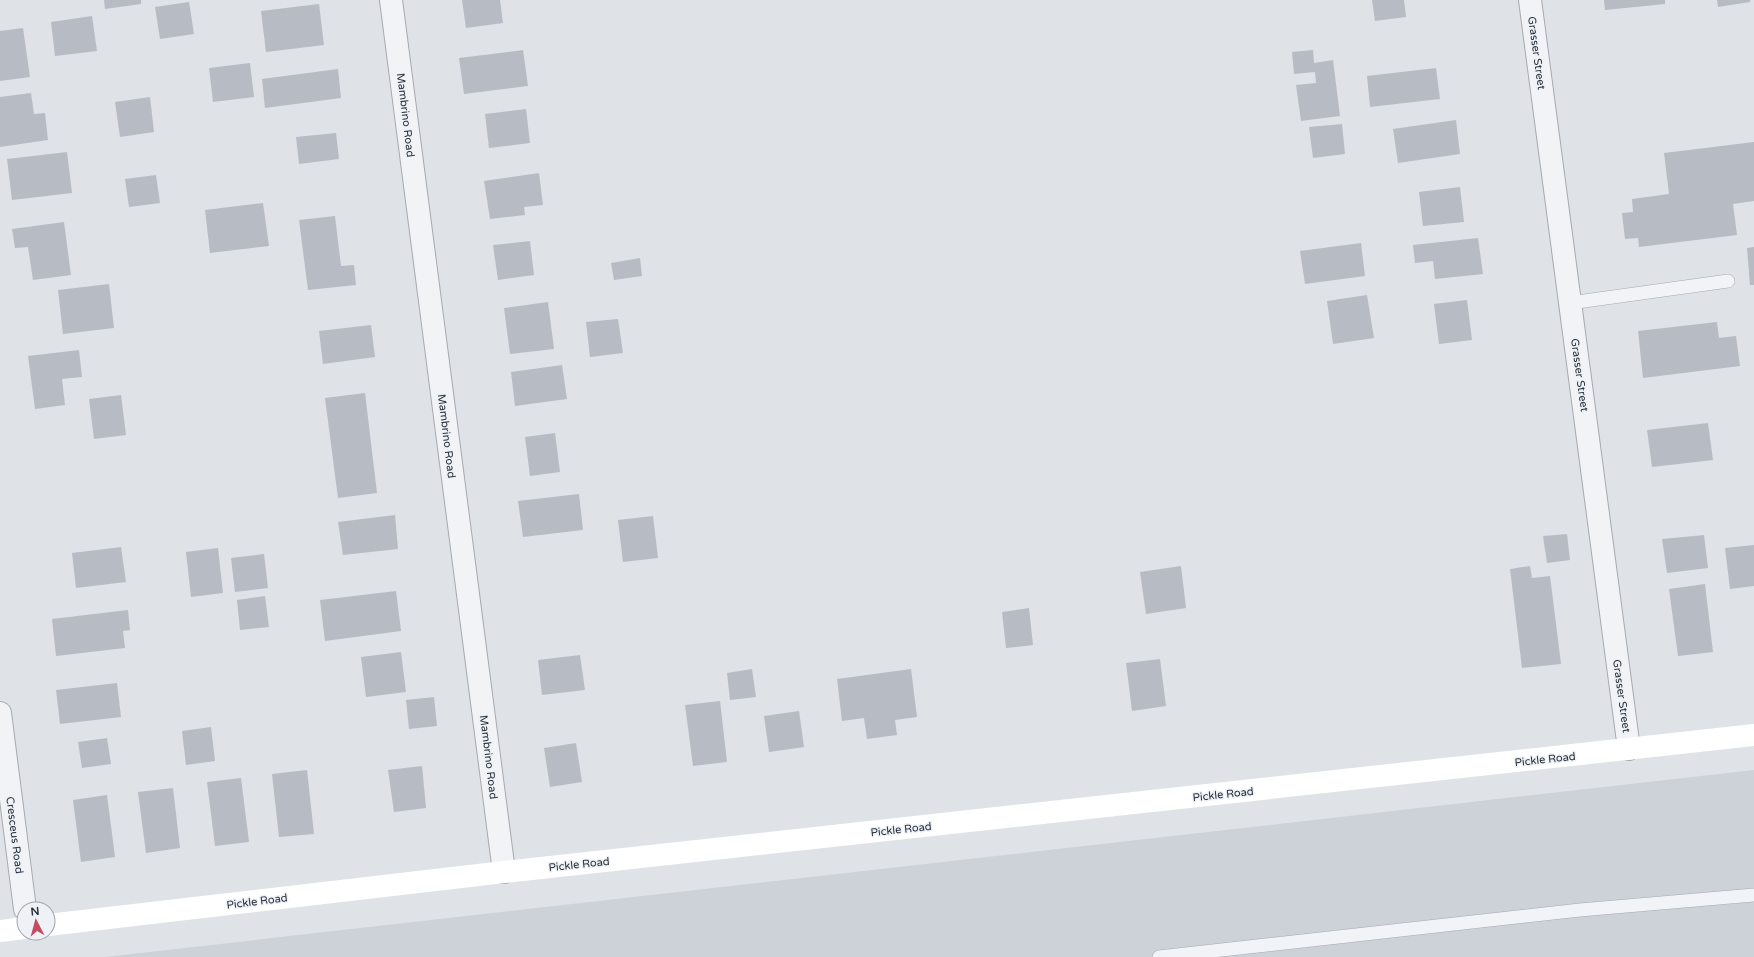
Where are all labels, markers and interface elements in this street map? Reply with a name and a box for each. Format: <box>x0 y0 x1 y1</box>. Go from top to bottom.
street label: Grasser Street <box>1525 16 1548 91</box>
street label: Mambrino Road <box>394 72 417 158</box>
street label: Grasser Street <box>1568 338 1591 413</box>
street label: Mambrino Road <box>435 393 458 479</box>
street label: Grasser Street <box>1610 659 1633 734</box>
street label: Mambrino Road <box>477 714 500 800</box>
street label: Pickle Road <box>1514 750 1576 769</box>
street label: Pickle Road <box>1192 785 1254 804</box>
street label: Cresceus Road <box>3 796 26 874</box>
street label: Pickle Road <box>870 820 932 839</box>
street label: Pickle Road <box>548 855 610 874</box>
street label: Pickle Road <box>226 891 288 912</box>
north arrow <box>16 901 56 941</box>
text: N <box>30 905 40 918</box>

